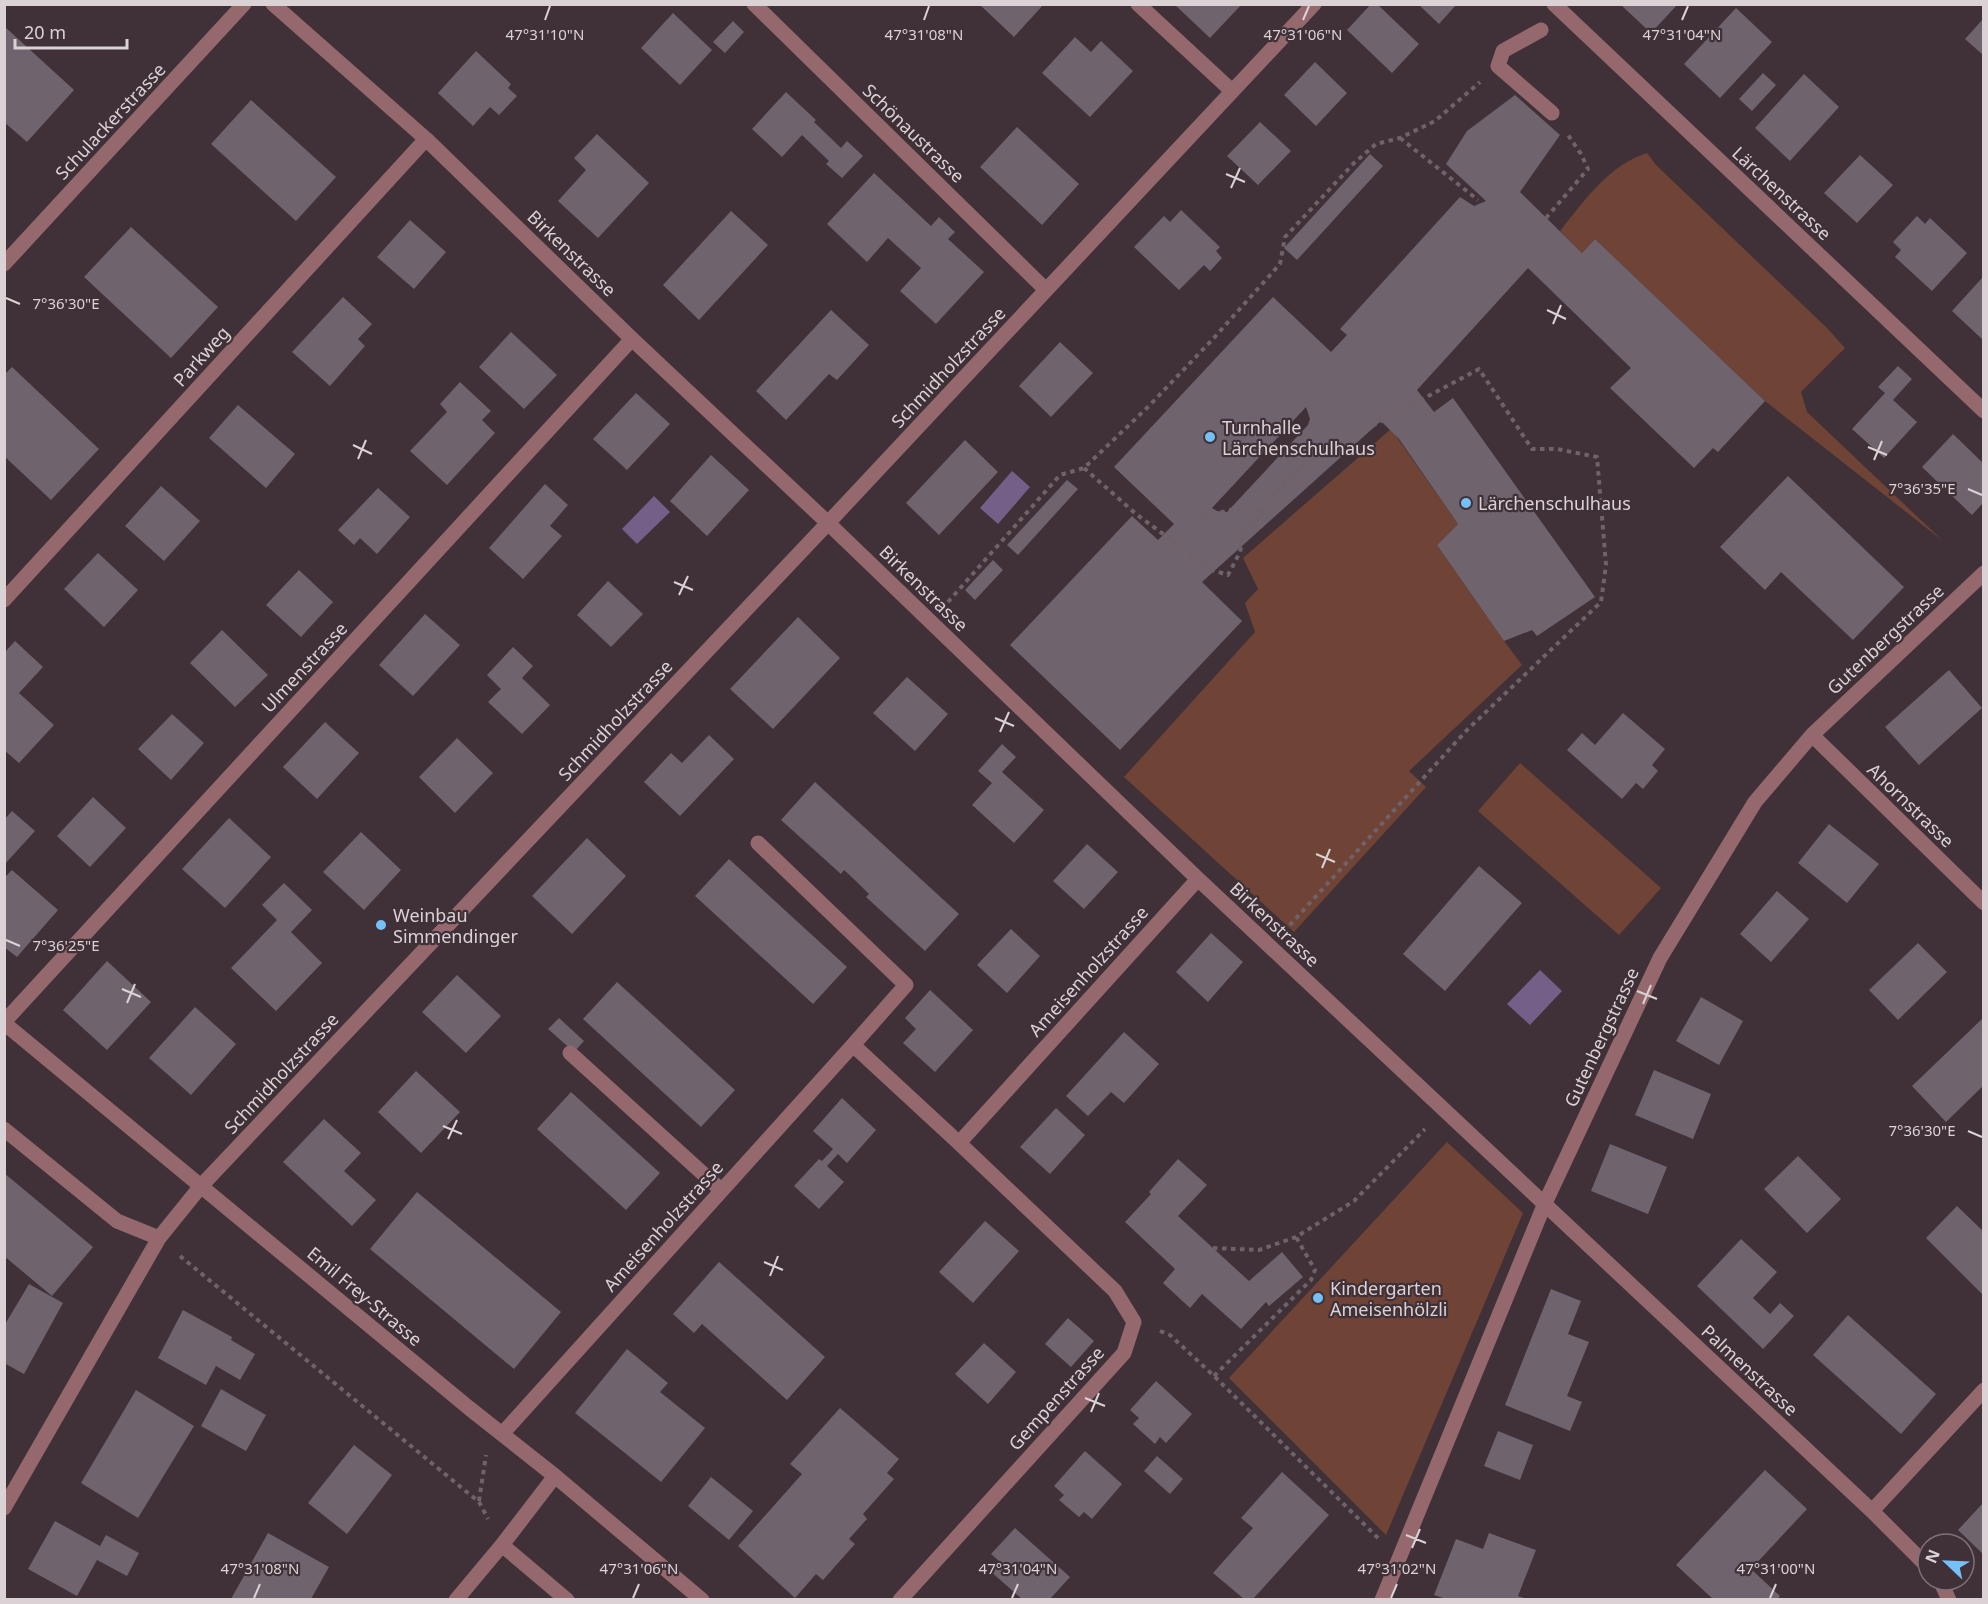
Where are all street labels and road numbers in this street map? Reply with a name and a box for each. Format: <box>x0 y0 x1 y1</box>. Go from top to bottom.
street label: Schulackerstrasse <box>50 58 170 184</box>
street label: Schönaustrasse <box>858 78 970 188</box>
street label: Lärchenstrasse <box>1727 141 1837 245</box>
street label: Birkenstrasse <box>523 205 621 301</box>
street label: Schmidholzstrasse <box>886 301 1010 433</box>
street label: Parkweg <box>168 321 234 391</box>
street label: Birkenstrasse <box>875 540 973 636</box>
street label: Gutenbergstrasse <box>1822 579 1948 699</box>
street label: Ulmenstrasse <box>256 617 352 717</box>
street label: Schmidholzstrasse <box>553 654 677 786</box>
street label: Ahornstrasse <box>1862 758 1960 852</box>
street label: Birkenstrasse <box>1225 876 1325 972</box>
street label: Ameisenholzstrasse <box>1023 901 1153 1041</box>
street label: Gutenbergstrasse <box>1558 963 1644 1111</box>
street label: Schmidholzstrasse <box>219 1007 343 1139</box>
street label: Ameisenholzstrasse <box>598 1156 728 1296</box>
street label: Emil Frey-Strasse <box>303 1241 427 1351</box>
street label: Palmenstrasse <box>1697 1319 1803 1421</box>
street label: Gempenstrasse <box>1003 1341 1109 1455</box>

